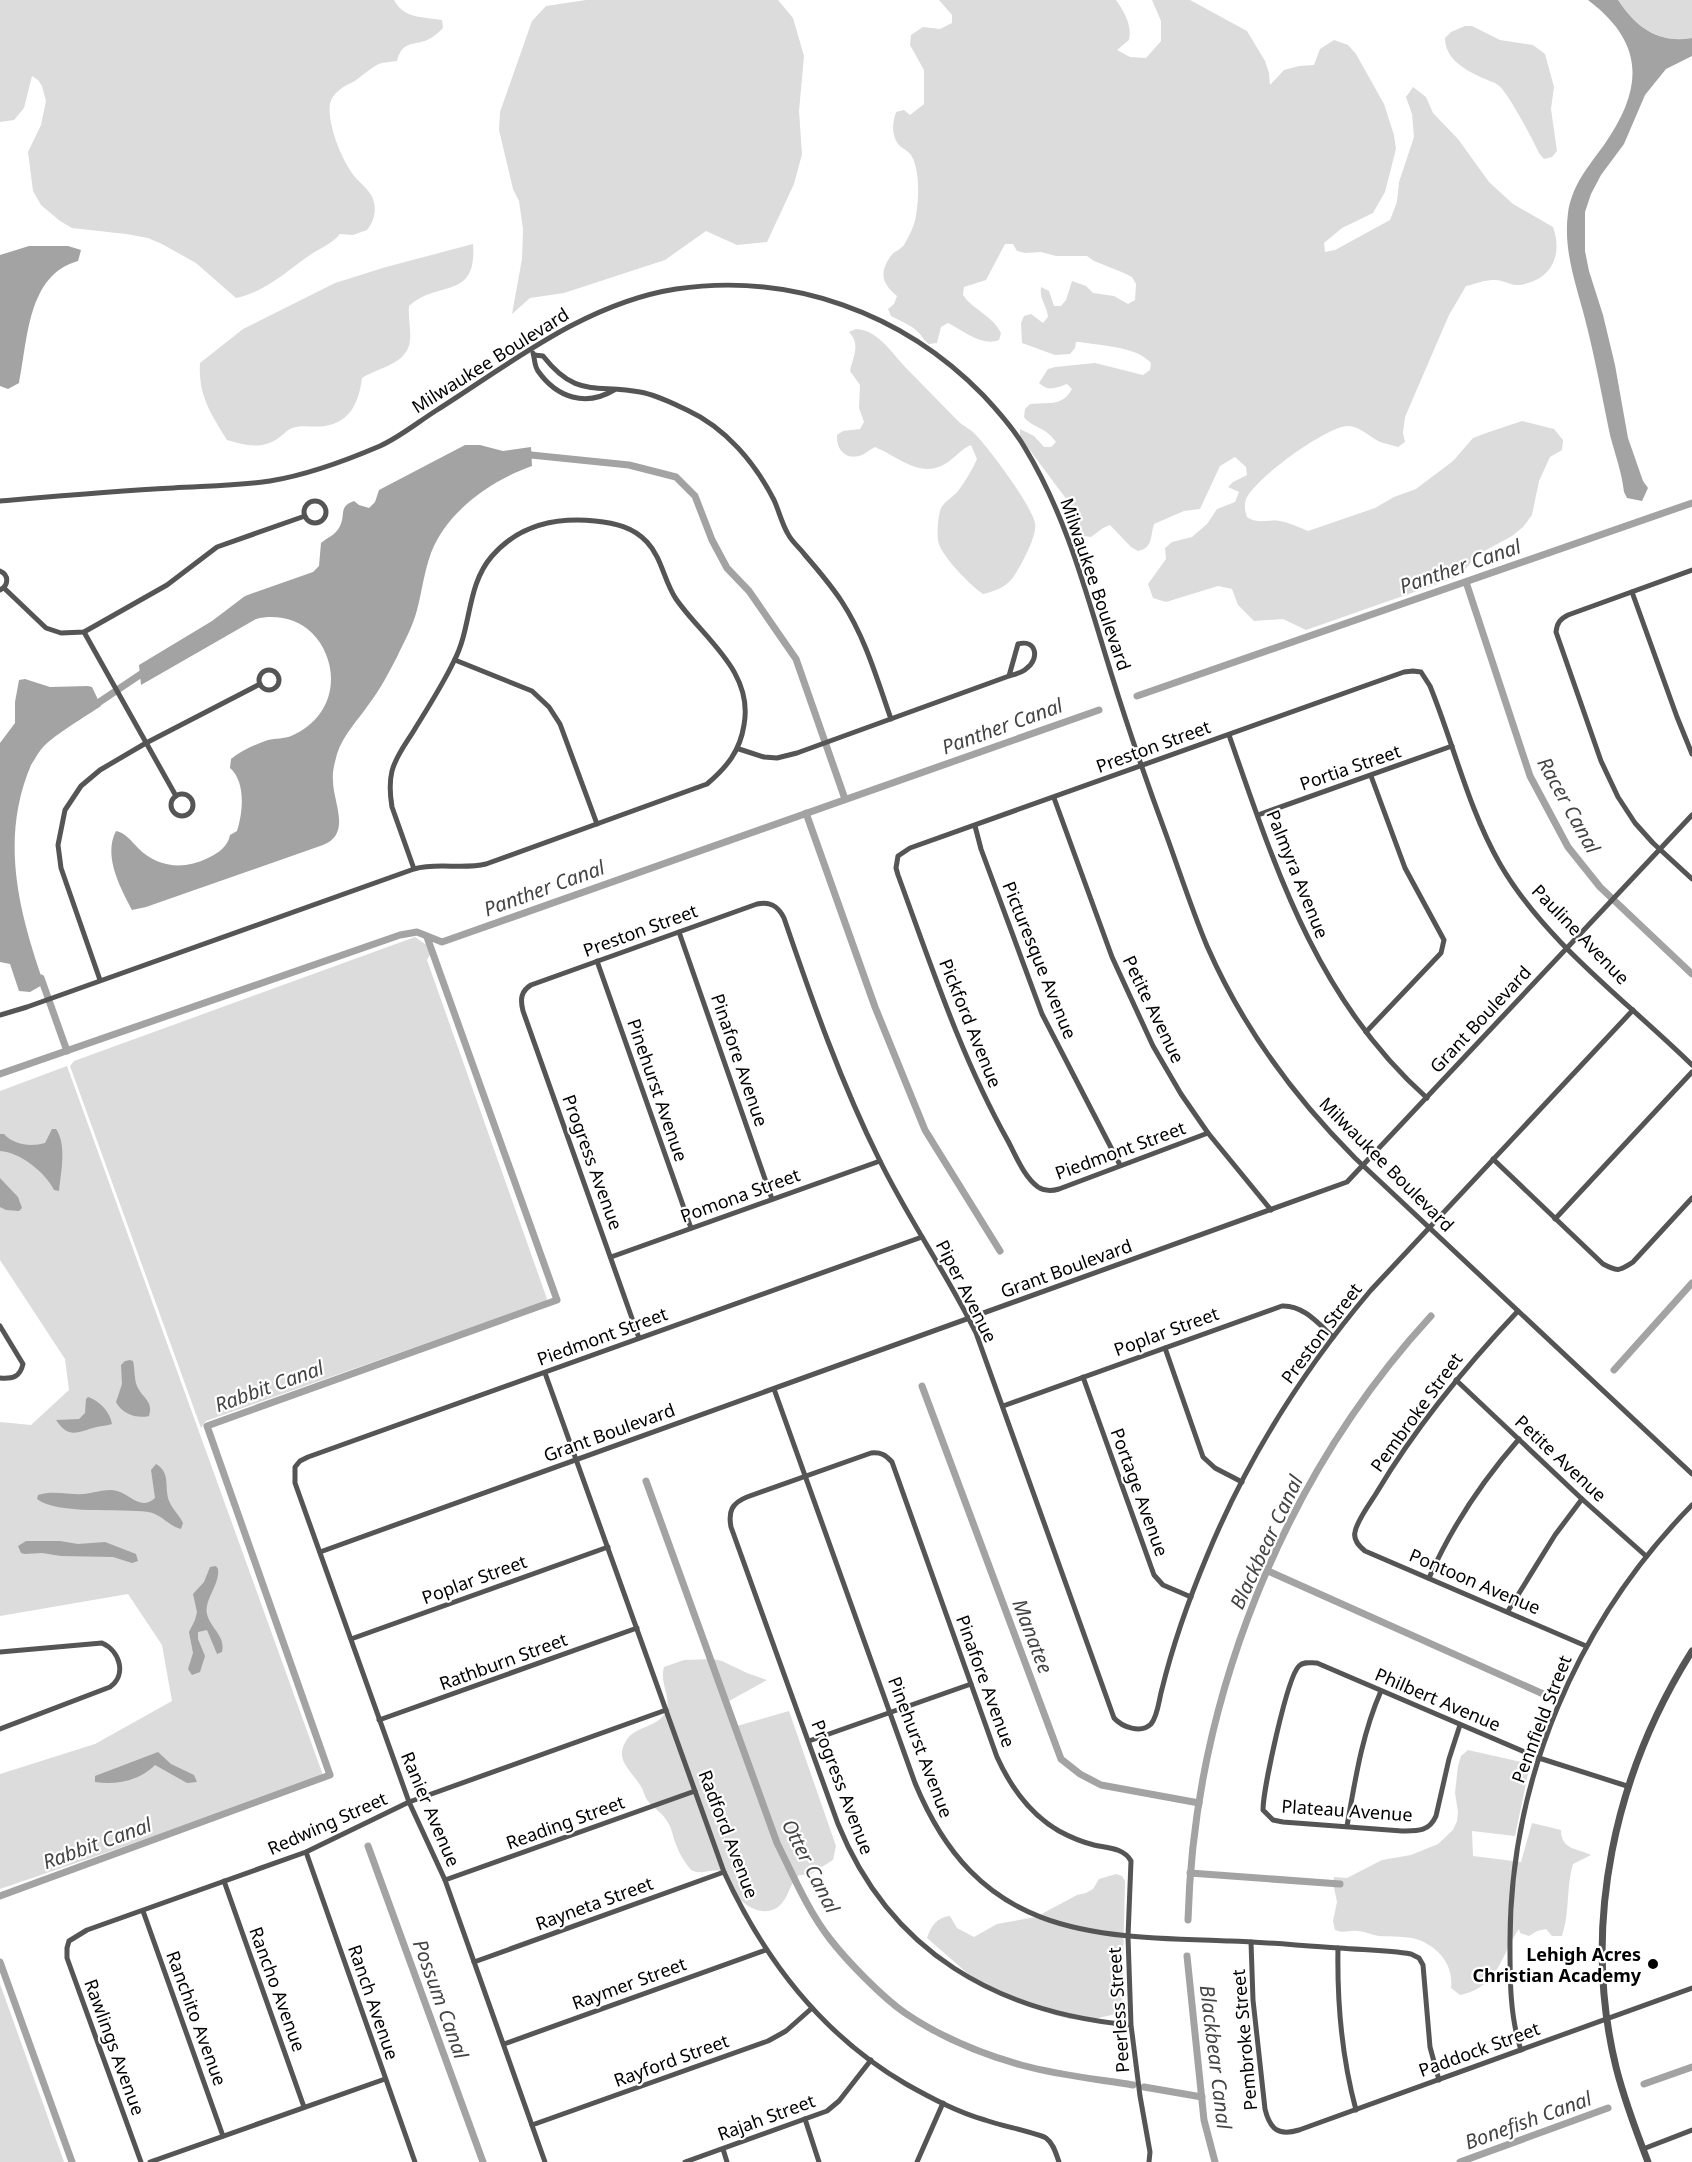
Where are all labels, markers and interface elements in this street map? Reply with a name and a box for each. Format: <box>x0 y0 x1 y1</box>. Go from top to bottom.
street label: Milwaukee Boulevard <box>407 302 573 418</box>
street label: Milwaukee Boulevard <box>1055 494 1137 674</box>
water label: Panther Canal <box>1396 532 1525 599</box>
water label: Panther Canal <box>938 691 1067 760</box>
street label: Preston Street <box>1092 714 1214 778</box>
street label: Portia Street <box>1296 738 1404 796</box>
water label: Racer Canal <box>1531 752 1607 859</box>
street label: Palmyra Avenue <box>1261 806 1335 942</box>
water label: Panther Canal <box>480 853 609 922</box>
street label: Picturesque Avenue <box>997 878 1083 1042</box>
street label: Pauline Avenue <box>1527 879 1635 989</box>
street label: Preston Street <box>579 898 701 962</box>
street label: Petite Avenue <box>1118 951 1190 1067</box>
street label: Pickford Avenue <box>934 955 1008 1091</box>
street label: Grant Boulevard <box>1424 960 1536 1078</box>
street label: Pinafore Avenue <box>706 990 774 1130</box>
street label: Pinehurst Avenue <box>622 1015 694 1165</box>
street label: Progress Avenue <box>557 1091 629 1233</box>
street label: Milwaukee Boulevard <box>1314 1091 1460 1237</box>
street label: Piedmont Street <box>1052 1115 1189 1185</box>
street label: Pomona Street <box>677 1162 804 1228</box>
street label: Grant Boulevard <box>997 1233 1135 1303</box>
street label: Piper Avenue <box>931 1236 1003 1346</box>
street label: Preston Street <box>1275 1277 1367 1388</box>
street label: Piedmont Street <box>534 1301 671 1371</box>
street label: Poplar Street <box>1110 1301 1222 1361</box>
street label: Pembroke Street <box>1365 1347 1468 1476</box>
water label: Rabbit Canal <box>211 1354 328 1418</box>
street label: Grant Boulevard <box>540 1397 678 1467</box>
street label: Petite Avenue <box>1510 1409 1612 1507</box>
street label: Portage Avenue <box>1106 1425 1174 1559</box>
water label: Blackbear Canal <box>1223 1470 1309 1613</box>
street label: Pontoon Avenue <box>1406 1543 1544 1619</box>
street label: Poplar Street <box>418 1549 530 1609</box>
water label: Manatee <box>1006 1595 1060 1677</box>
street label: Pinafore Avenue <box>951 1612 1021 1750</box>
street label: Rathburn Street <box>436 1627 571 1695</box>
street label: Pennfield Street <box>1506 1651 1577 1786</box>
street label: Philbert Avenue <box>1371 1662 1505 1736</box>
street label: Pinehurst Avenue <box>883 1673 959 1821</box>
street label: Progress Avenue <box>806 1716 880 1858</box>
street label: Ranier Avenue <box>396 1748 466 1870</box>
street label: Radford Avenue <box>694 1766 764 1902</box>
street label: Redwing Street <box>263 1786 391 1860</box>
street label: Reading Street <box>502 1789 628 1855</box>
street label: Plateau Avenue <box>1281 1793 1413 1827</box>
water label: Rabbit Canal <box>39 1811 156 1875</box>
water label: Otter Canal <box>776 1814 847 1918</box>
street label: Rayneta Street <box>532 1870 656 1935</box>
street label: Rancho Avenue <box>244 1923 312 2055</box>
water label: Possum Canal <box>407 1935 475 2063</box>
street label: Ranch Avenue <box>343 1941 405 2063</box>
place label: Lehigh Acres Christian Academy <box>1472 1942 1642 1987</box>
street label: Peerless Street <box>1102 1946 1134 2073</box>
street label: Ranchito Avenue <box>161 1947 233 2089</box>
street label: Raymer Street <box>569 1951 690 2015</box>
marker: Lehigh Acres Christian Academy <box>1646 1957 1660 1971</box>
street label: Pembroke Street <box>1226 1968 1262 2112</box>
street label: Rawlings Avenue <box>79 1976 151 2118</box>
water label: Blackbear Canal <box>1194 1984 1238 2131</box>
street label: Paddock Street <box>1415 2016 1543 2082</box>
street label: Rayford Street <box>610 2028 732 2092</box>
water label: Bonefish Canal <box>1461 2084 1596 2155</box>
street label: Rajah Street <box>714 2088 819 2146</box>

